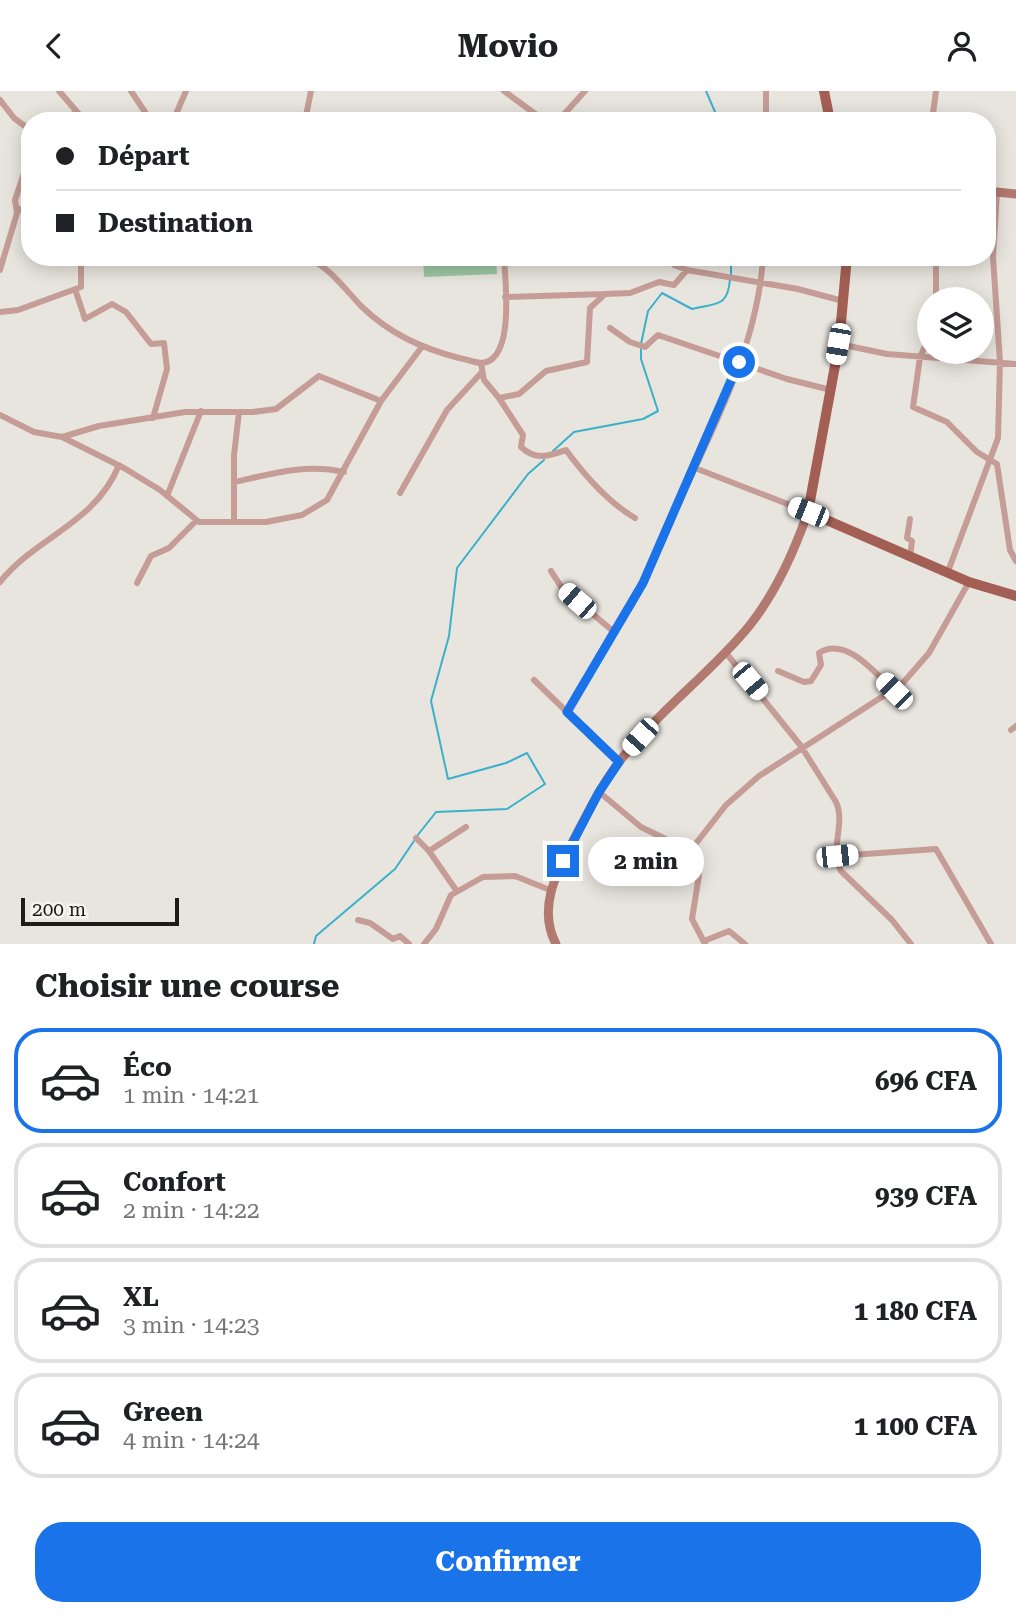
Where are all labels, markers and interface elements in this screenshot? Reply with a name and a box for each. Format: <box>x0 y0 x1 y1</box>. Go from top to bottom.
icon: back <box>35 27 73 65</box>
text: Movio <box>458 27 558 65</box>
icon: person <box>943 27 981 65</box>
text: Départ <box>98 141 190 171</box>
text: Destination <box>98 208 253 238</box>
map controls <box>917 287 994 364</box>
button: layers <box>917 287 994 364</box>
car <box>825 321 852 367</box>
route start <box>723 346 755 378</box>
car <box>785 494 832 530</box>
car <box>555 579 600 623</box>
car <box>729 658 772 704</box>
car <box>872 669 917 713</box>
car <box>619 714 662 760</box>
callout: 2 min <box>588 837 703 885</box>
car <box>816 843 859 869</box>
route end <box>547 845 579 877</box>
text: 2 min <box>614 848 678 875</box>
scale bar <box>21 895 178 927</box>
text: 200 m <box>32 898 86 921</box>
text: Choisir une course <box>35 967 339 1005</box>
icon: car <box>39 1049 102 1112</box>
text: Éco <box>123 1052 172 1082</box>
text: 696 CFA <box>875 1066 977 1096</box>
text: 1 min · 14:21 <box>123 1082 260 1109</box>
icon: car <box>39 1164 102 1227</box>
text: Confort <box>123 1167 226 1197</box>
text: 939 CFA <box>875 1181 977 1211</box>
text: 2 min · 14:22 <box>123 1197 260 1224</box>
icon: car <box>39 1279 102 1342</box>
text: XL <box>123 1282 159 1312</box>
text: 1 180 CFA <box>854 1296 977 1326</box>
text: 3 min · 14:23 <box>123 1312 260 1339</box>
icon: car <box>39 1394 102 1457</box>
text: Green <box>123 1397 203 1427</box>
text: 1 100 CFA <box>854 1411 977 1441</box>
text: 4 min · 14:24 <box>123 1427 260 1454</box>
button: Confirmer <box>35 1522 981 1602</box>

